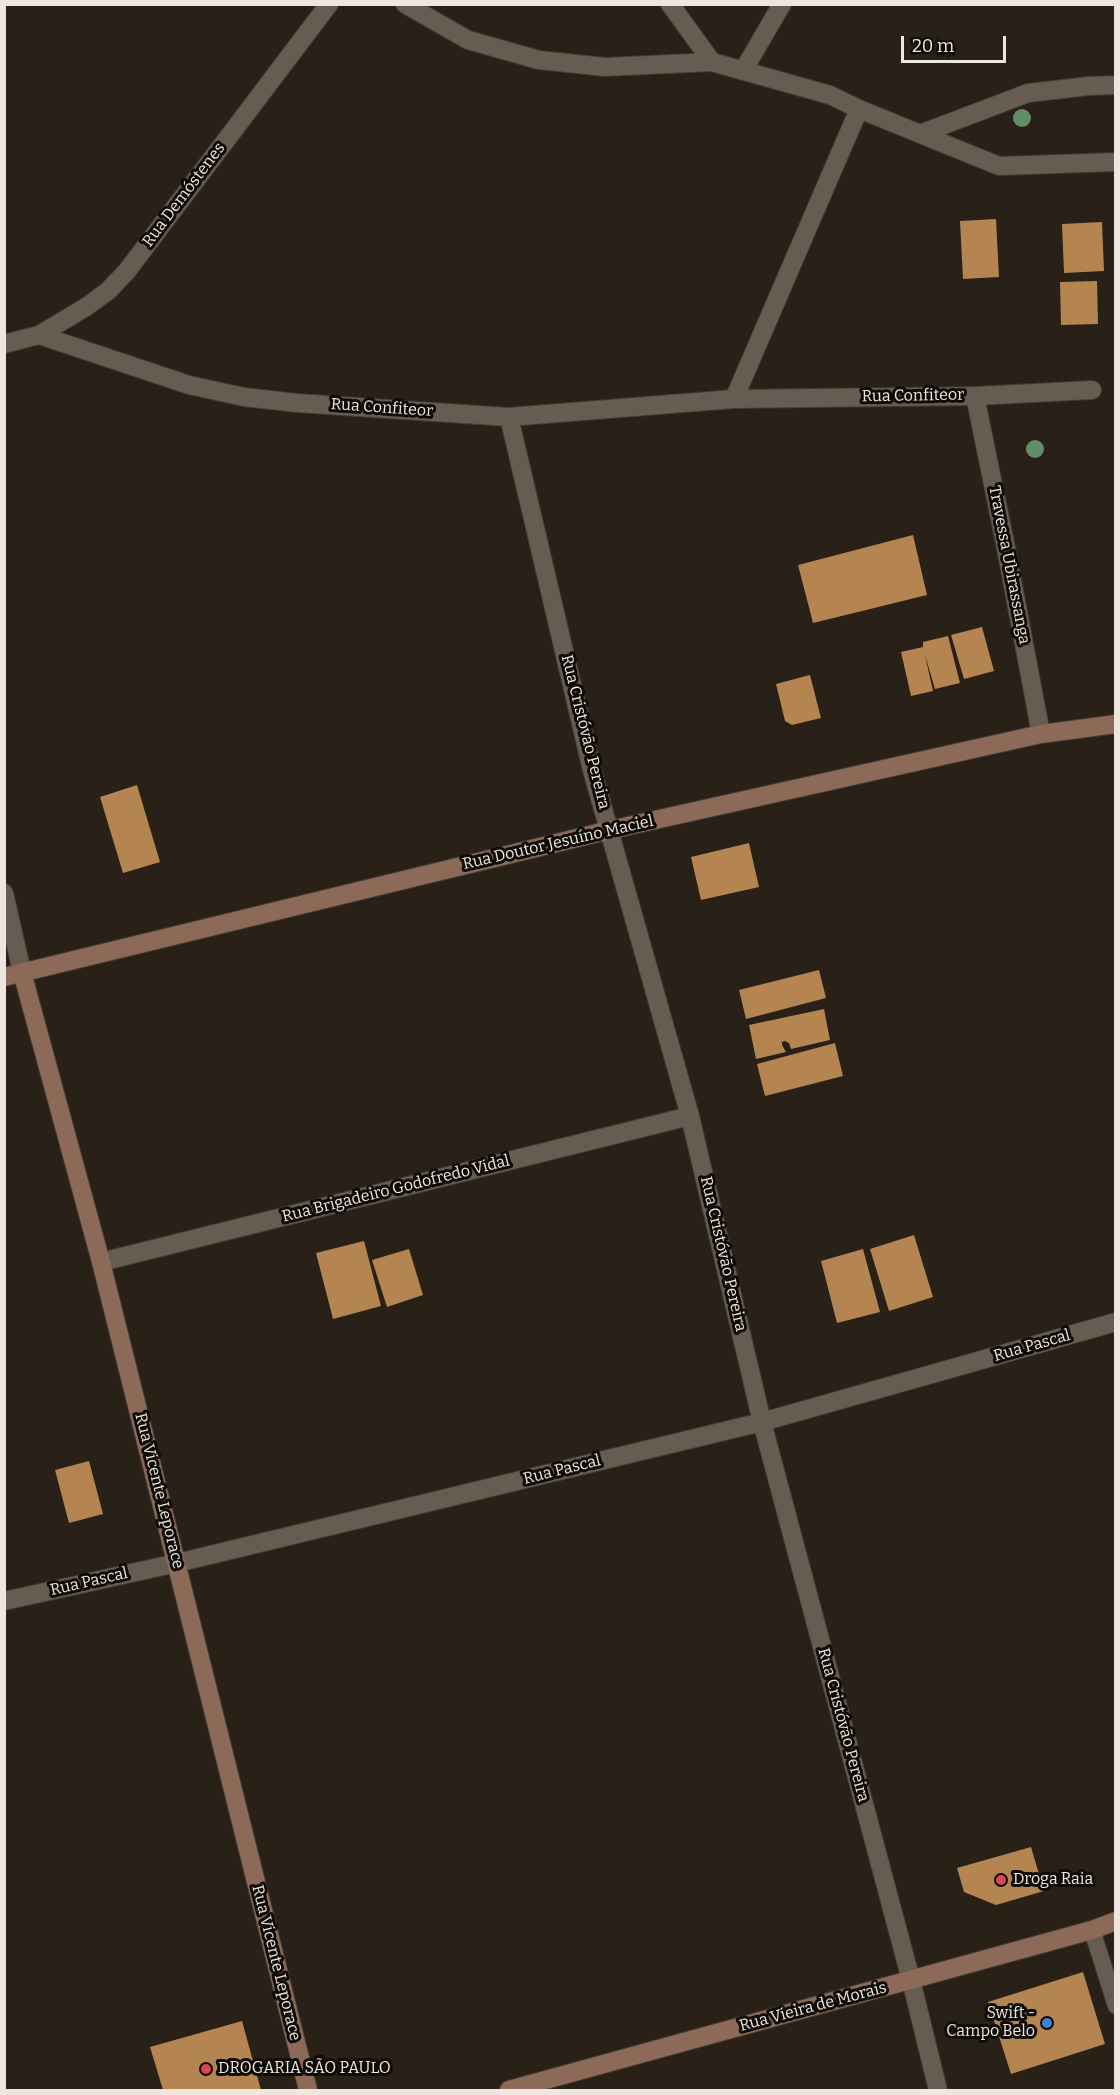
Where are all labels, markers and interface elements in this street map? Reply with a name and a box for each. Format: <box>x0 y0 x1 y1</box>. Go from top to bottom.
scale bar <box>904 24 1009 62</box>
text: 20 m <box>912 35 954 57</box>
street label: Rua Demóstenes <box>139 139 229 251</box>
street label: Rua Confiteor <box>862 386 964 406</box>
street label: Rua Confiteor <box>330 395 434 421</box>
street label: Travessa Ubirassanga <box>984 484 1034 646</box>
street label: Rua Cristóvão Pereira <box>557 653 613 811</box>
street label: Rua Doutor Jesuíno Maciel <box>461 812 655 874</box>
street label: Rua Brigadeiro Godofredo Vidal <box>280 1151 512 1227</box>
street label: Rua Cristóvão Pereira <box>696 1175 750 1333</box>
street label: Rua Pascal <box>991 1326 1073 1366</box>
street label: Rua Vicente Leporace <box>130 1411 188 1571</box>
street label: Rua Pascal <box>521 1451 603 1489</box>
street label: Rua Pascal <box>48 1564 130 1600</box>
street label: Rua Cristóvão Pereira <box>813 1646 873 1804</box>
place label: Droga Raia <box>1013 1870 1093 1890</box>
marker: Droga Raia <box>994 1873 1008 1887</box>
street label: Rua Vicente Leporace <box>247 1883 305 2043</box>
street label: Rua Vieira de Morais <box>737 1978 889 2036</box>
place label: Swift - Campo Belo <box>946 2004 1035 2042</box>
marker: Swift - Campo Belo <box>1040 2016 1054 2030</box>
place label: DROGARIA SÃO PAULO <box>218 2059 391 2079</box>
marker: DROGARIA SÃO PAULO <box>199 2062 213 2076</box>

